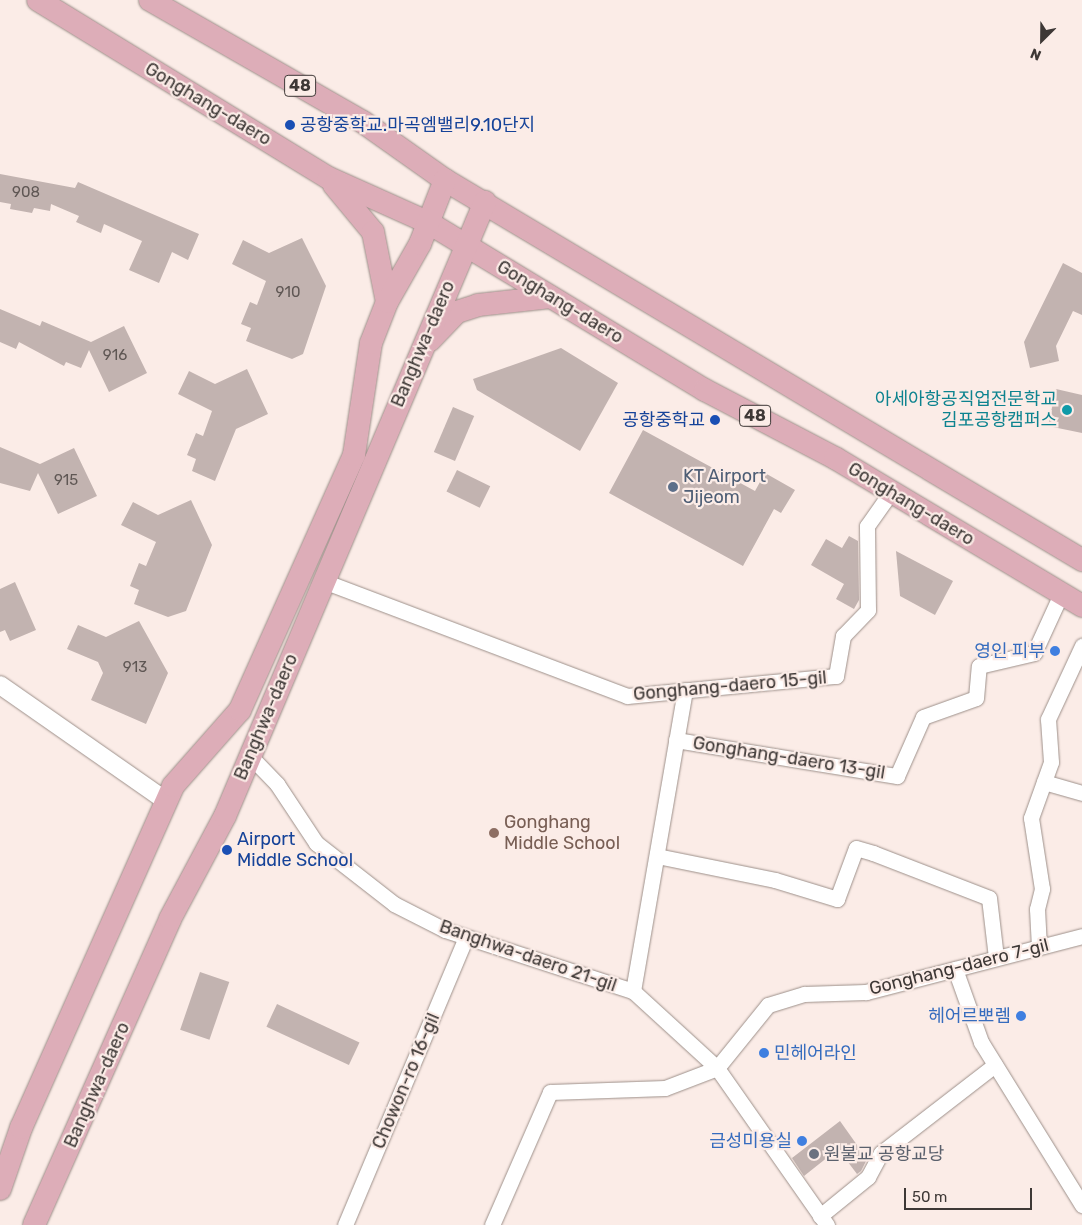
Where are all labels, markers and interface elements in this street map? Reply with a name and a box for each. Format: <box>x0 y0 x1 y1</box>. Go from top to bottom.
north arrow <box>1017 15 1067 65</box>
text: N <box>1028 44 1044 64</box>
street label: Gonghang-daero <box>141 58 275 150</box>
road number: 48 <box>284 72 316 100</box>
place label: 공항중학교.마곡엠밸리9.10단지 <box>300 114 535 136</box>
marker: 공항중학교.마곡엠밸리9.10단지 <box>284 119 296 131</box>
house number: 908 <box>12 184 40 202</box>
street label: Gonghang-daero <box>493 256 627 348</box>
street label: Banghwa-daero <box>387 278 459 410</box>
house number: 910 <box>276 284 300 302</box>
house number: 916 <box>103 347 127 365</box>
place label: 아세아항공직업전문학교 김포공항캠퍼스 <box>875 389 1057 432</box>
road number: 48 <box>739 402 771 430</box>
marker: 아세아항공직업전문학교 김포공항캠퍼스 <box>1061 404 1073 416</box>
place label: 공항중학교 <box>622 409 705 431</box>
marker: 공항중학교 <box>709 414 721 426</box>
street label: Gonghang-daero <box>844 458 978 550</box>
place label: KT Airport Jijeom <box>683 466 767 508</box>
house number: 915 <box>54 472 78 490</box>
marker: KT Airport Jijeom <box>667 481 679 493</box>
place label: 영인 피부 <box>974 640 1045 662</box>
marker: 영인 피부 <box>1049 645 1061 657</box>
street label: Banghwa-daero <box>230 651 302 783</box>
house number: 913 <box>123 659 147 677</box>
street label: Gonghang-daero 15-gil <box>632 667 828 705</box>
street label: Gonghang-daero 13-gil <box>691 732 887 784</box>
place label: Gonghang Middle School <box>504 812 620 854</box>
marker: Gonghang Middle School <box>488 827 500 839</box>
place label: Airport Middle School <box>237 829 353 872</box>
marker: Airport Middle School <box>221 844 233 856</box>
street label: Banghwa-daero 21-gil <box>437 916 619 996</box>
street label: Gonghang-daero 7-gil <box>867 934 1051 1000</box>
place label: 헤어르뽀렘 <box>928 1005 1011 1027</box>
street label: Chowon-ro 16-gil <box>368 1010 444 1152</box>
marker: 헤어르뽀렘 <box>1015 1010 1027 1022</box>
street label: Banghwa-daero <box>60 1019 134 1151</box>
place label: 민헤어라인 <box>774 1042 857 1064</box>
marker: 민헤어라인 <box>758 1047 770 1059</box>
place label: 금성미용실 <box>709 1130 792 1152</box>
marker: 금성미용실 <box>796 1135 808 1147</box>
place label: 원불교 공항교당 <box>824 1143 944 1165</box>
marker: 원불교 공항교당 <box>808 1148 820 1160</box>
scale bar <box>907 1178 1034 1210</box>
text: 50 m <box>912 1188 947 1206</box>

